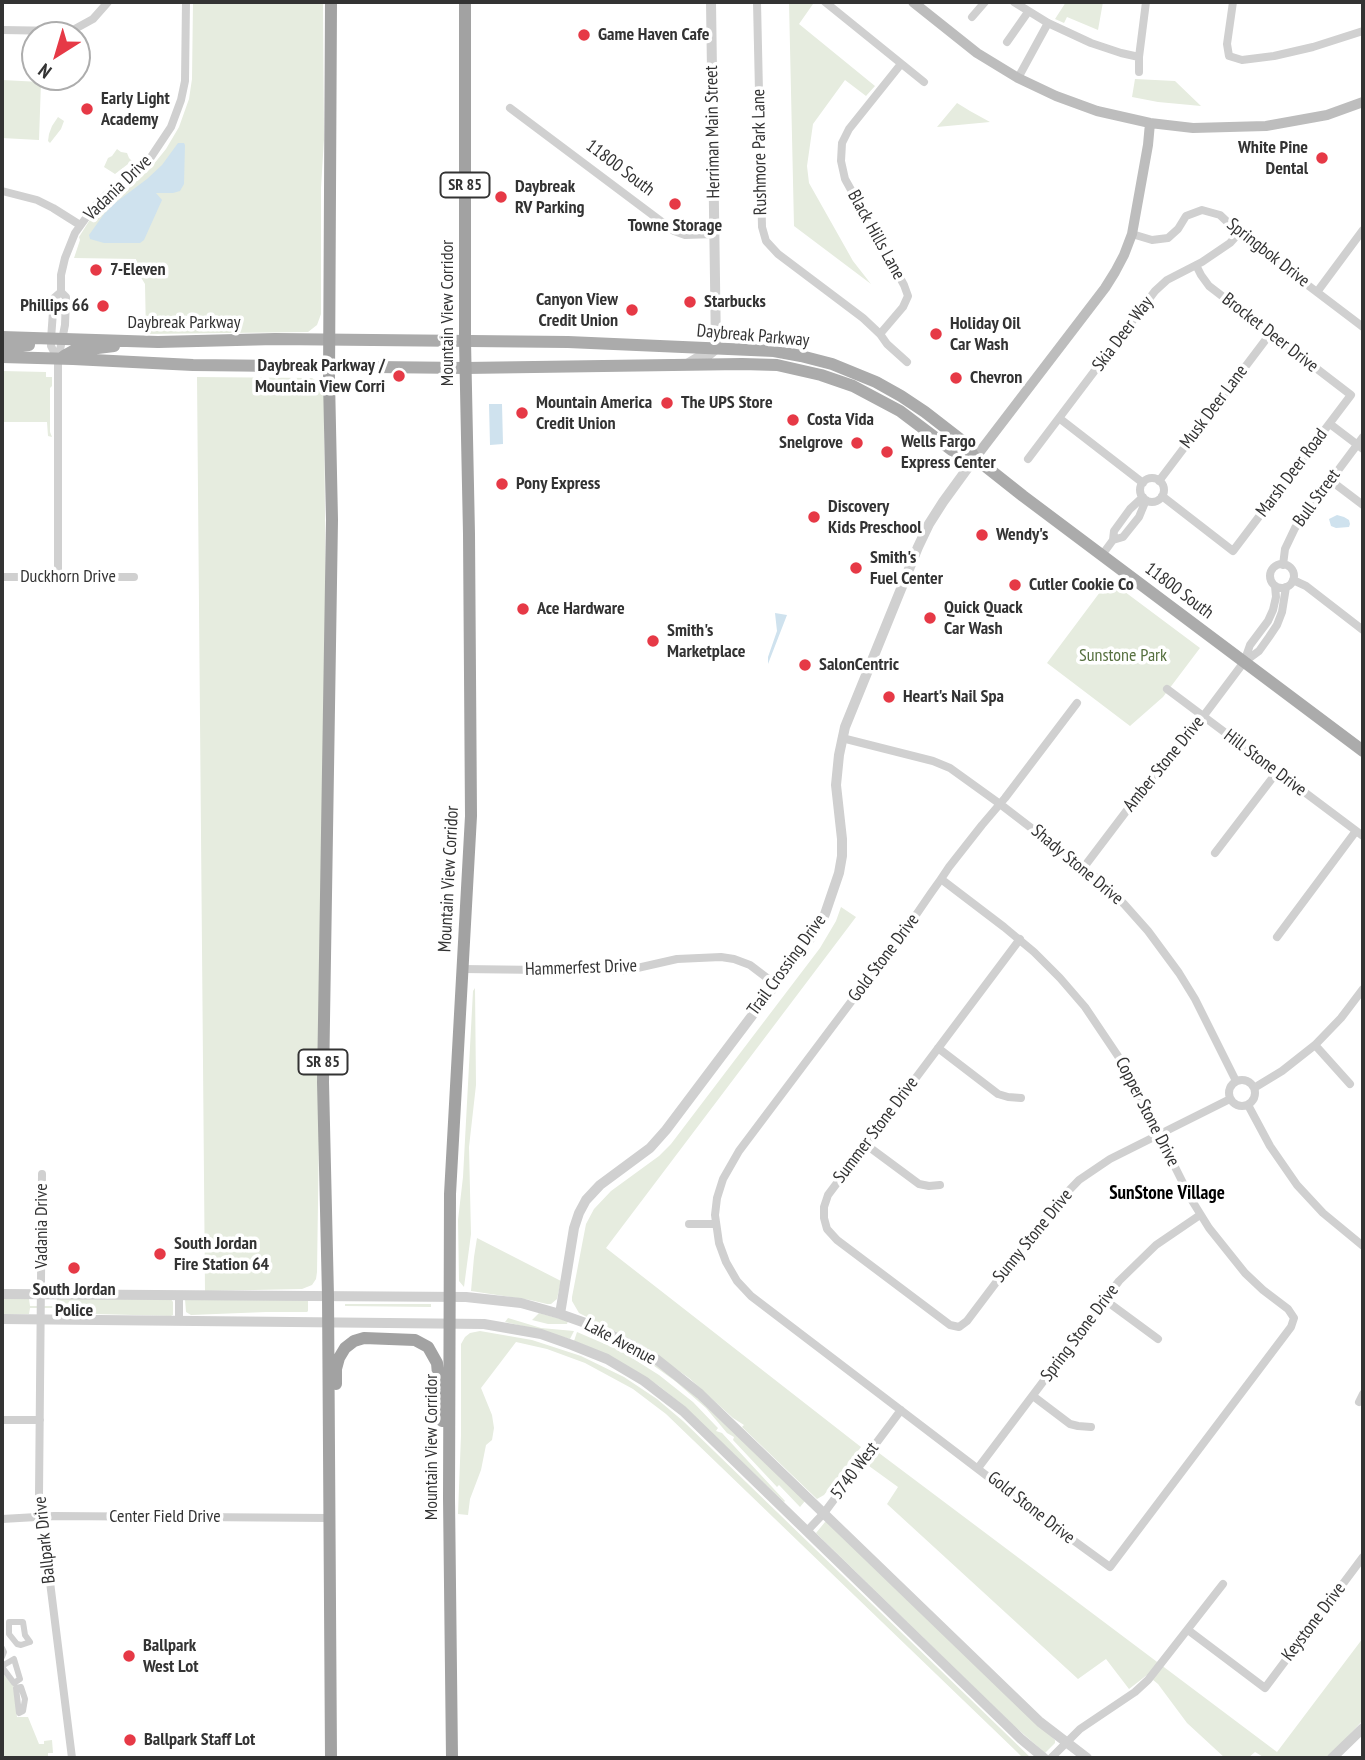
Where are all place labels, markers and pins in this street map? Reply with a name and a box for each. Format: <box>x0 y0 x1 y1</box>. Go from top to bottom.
place label: Game Haven Cafe <box>598 24 709 46</box>
marker: Game Haven Cafe <box>576 27 592 43</box>
place label: Early Light Academy <box>101 88 170 130</box>
marker: Early Light Academy <box>79 101 95 117</box>
place label: White Pine Dental <box>1238 137 1308 180</box>
marker: White Pine Dental <box>1314 150 1330 166</box>
place label: Daybreak RV Parking <box>515 176 584 218</box>
marker: Daybreak RV Parking <box>493 189 509 205</box>
marker: Towne Storage <box>667 196 683 212</box>
place label: Towne Storage <box>628 215 722 237</box>
place label: 7-Eleven <box>110 259 166 281</box>
marker: 7-Eleven <box>88 262 104 278</box>
place label: Canyon View Credit Union <box>536 289 618 332</box>
place label: Starbucks <box>704 291 766 313</box>
marker: Starbucks <box>682 294 698 310</box>
place label: Phillips 66 <box>20 295 89 317</box>
marker: Phillips 66 <box>95 298 111 314</box>
marker: Canyon View Credit Union <box>624 302 640 318</box>
place label: Holiday Oil Car Wash <box>950 313 1021 356</box>
marker: Holiday Oil Car Wash <box>928 326 944 342</box>
place label: Daybreak Parkway / Mountain View Corri <box>255 355 385 398</box>
place label: Chevron <box>970 367 1022 389</box>
marker: Daybreak Parkway / Mountain View Corri <box>391 368 407 384</box>
marker: Chevron <box>948 370 964 386</box>
place label: Mountain America Credit Union <box>536 392 652 434</box>
place label: The UPS Store <box>681 392 773 414</box>
marker: The UPS Store <box>659 395 675 411</box>
marker: Mountain America Credit Union <box>514 405 530 421</box>
place label: Costa Vida <box>807 409 874 431</box>
marker: Costa Vida <box>785 412 801 428</box>
place label: Wells Fargo Express Center <box>901 431 996 474</box>
place label: Snelgrove <box>779 432 843 454</box>
marker: Snelgrove <box>849 435 865 451</box>
marker: Wells Fargo Express Center <box>879 444 895 460</box>
place label: Pony Express <box>516 473 600 495</box>
marker: Pony Express <box>494 476 510 492</box>
place label: Discovery Kids Preschool <box>828 496 922 538</box>
marker: Discovery Kids Preschool <box>806 509 822 525</box>
place label: Wendy's <box>996 524 1048 546</box>
marker: Wendy's <box>974 527 990 543</box>
place label: Smith's Fuel Center <box>870 547 943 590</box>
marker: Smith's Fuel Center <box>848 560 864 576</box>
place label: Cutler Cookie Co <box>1029 574 1134 596</box>
marker: Cutler Cookie Co <box>1007 577 1023 593</box>
place label: Quick Quack Car Wash <box>944 597 1023 640</box>
place label: Ace Hardware <box>537 598 625 620</box>
marker: Ace Hardware <box>515 601 531 617</box>
marker: Quick Quack Car Wash <box>922 610 938 626</box>
place label: Smith's Marketplace <box>667 620 745 662</box>
marker: Smith's Marketplace <box>645 633 661 649</box>
place label: SalonCentric <box>819 654 899 676</box>
marker: SalonCentric <box>797 657 813 673</box>
place label: Heart's Nail Spa <box>903 686 1004 708</box>
marker: Heart's Nail Spa <box>881 689 897 705</box>
place label: South Jordan Fire Station 64 <box>174 1233 269 1276</box>
marker: South Jordan Fire Station 64 <box>152 1246 168 1262</box>
marker: South Jordan Police <box>66 1260 82 1276</box>
place label: South Jordan Police <box>33 1279 115 1322</box>
place label: Ballpark West Lot <box>143 1635 198 1678</box>
marker: Ballpark West Lot <box>121 1648 137 1664</box>
place label: Ballpark Staff Lot <box>144 1729 255 1751</box>
marker: Ballpark Staff Lot <box>122 1732 138 1748</box>

